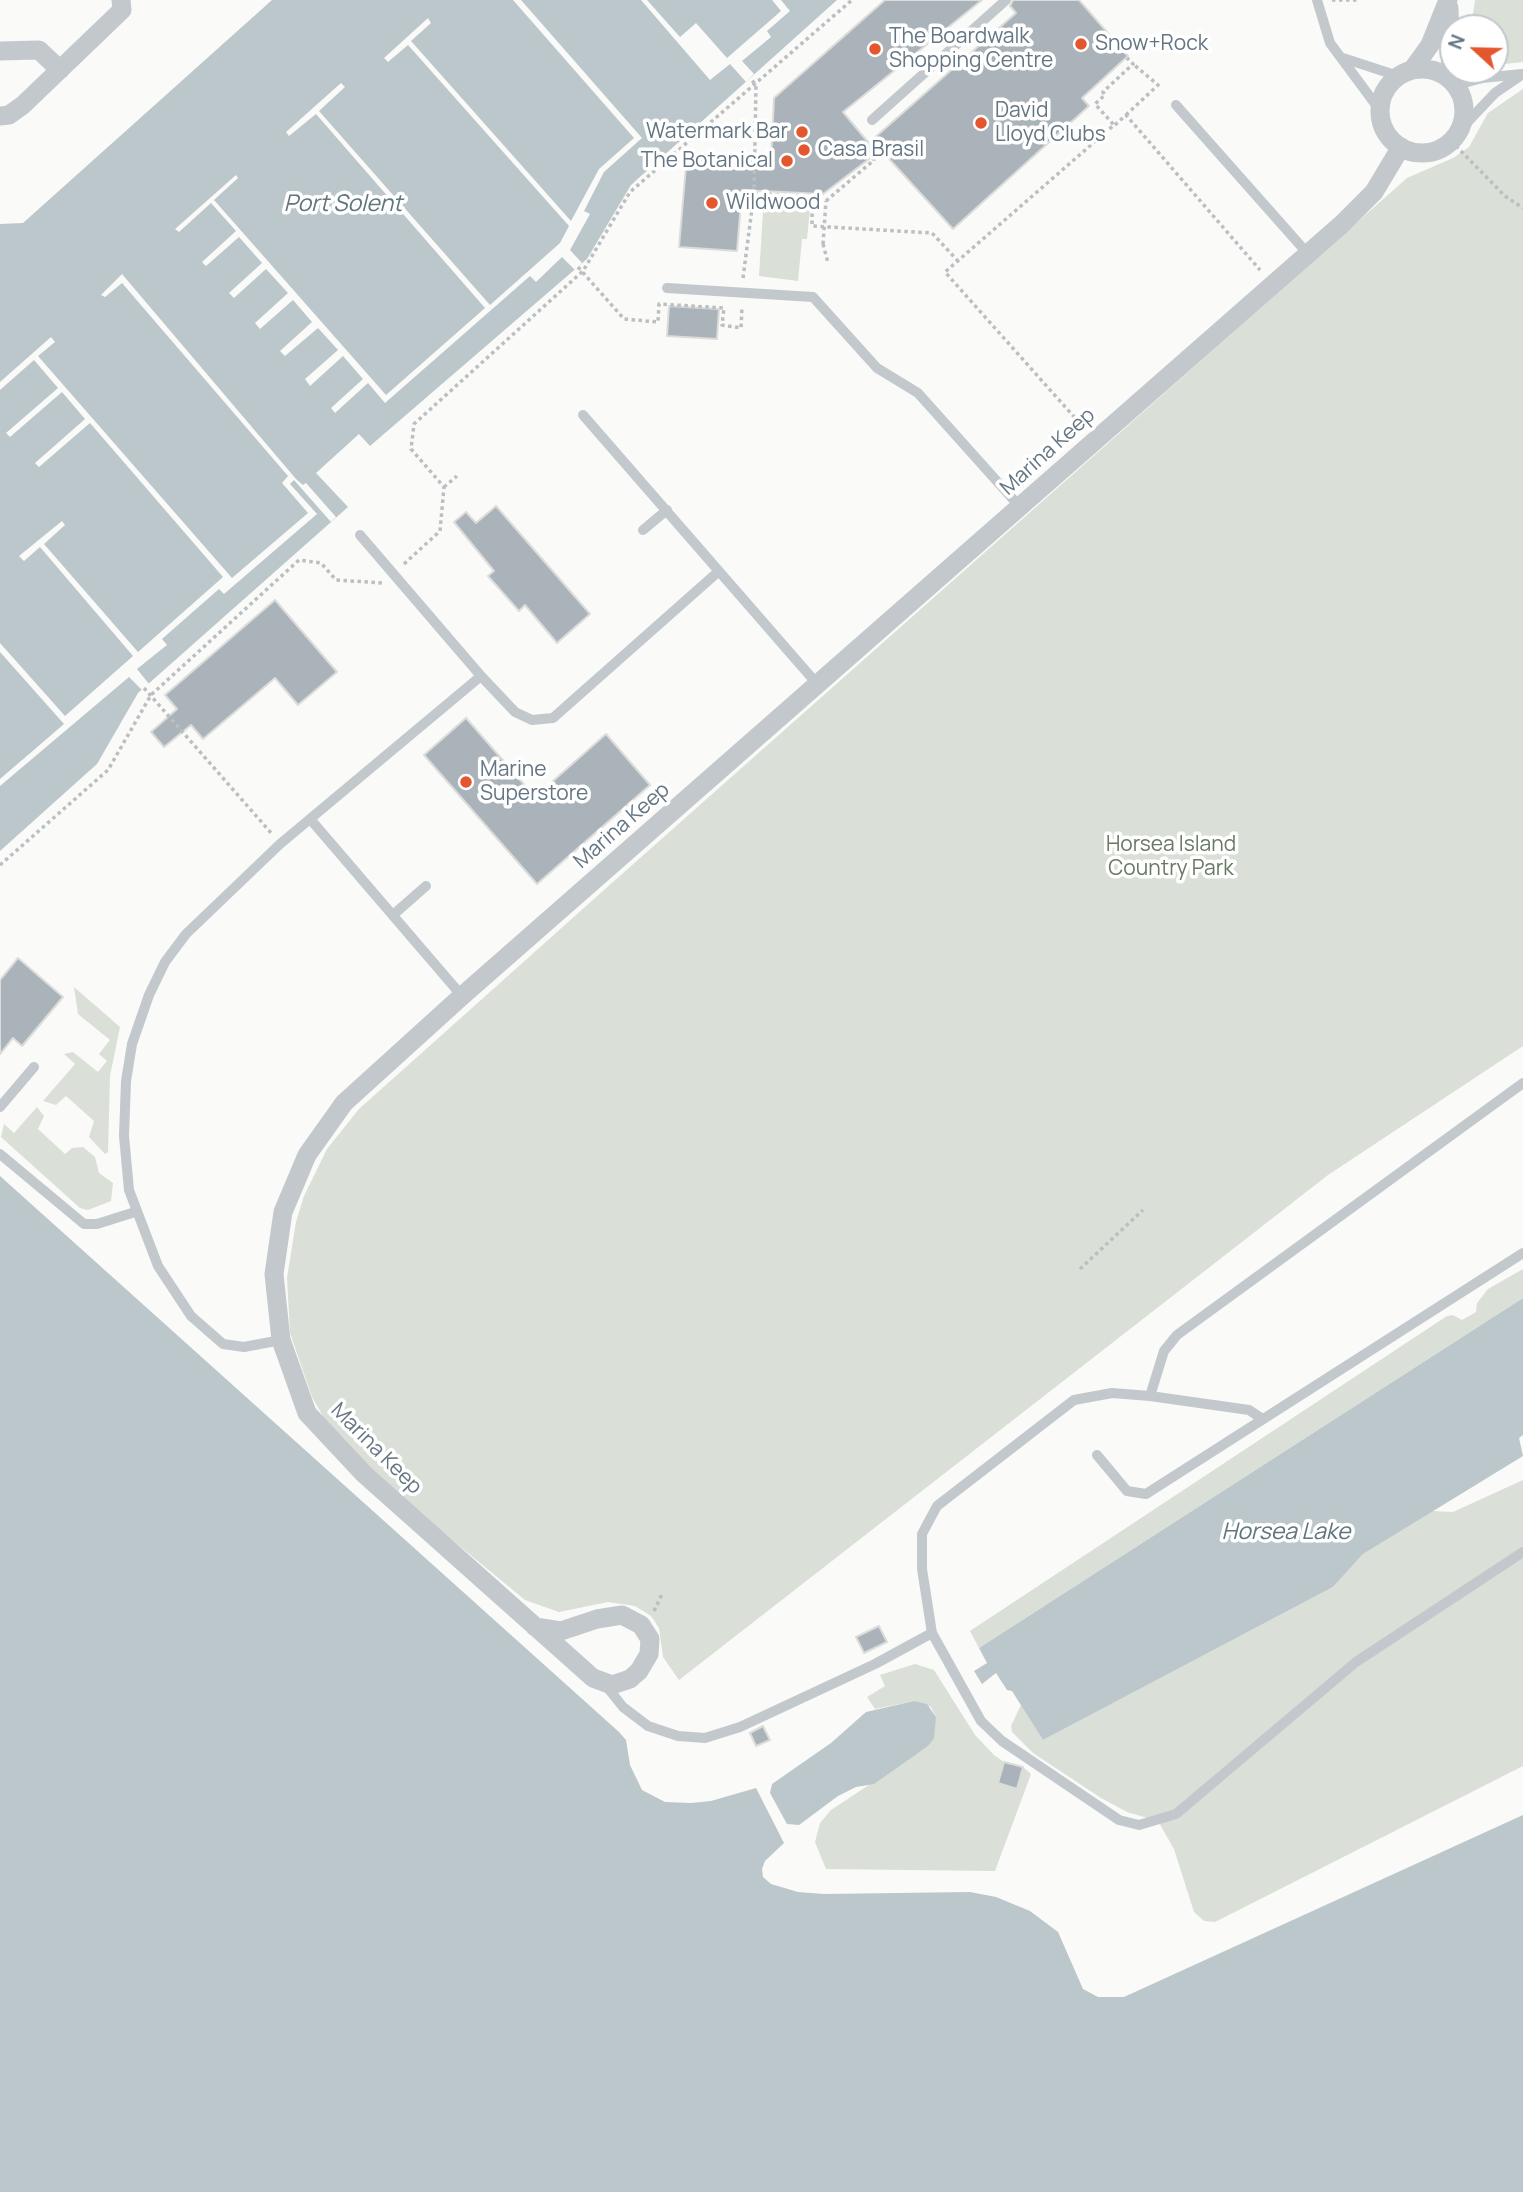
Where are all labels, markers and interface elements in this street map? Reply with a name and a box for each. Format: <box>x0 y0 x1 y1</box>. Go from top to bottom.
north arrow <box>1439 14 1509 84</box>
place label: The Boardwalk Shopping Centre <box>889 24 1053 74</box>
place label: Snow+Rock <box>1095 31 1208 57</box>
text: N <box>1442 31 1471 53</box>
marker: Snow+Rock <box>1073 36 1089 52</box>
marker: The Boardwalk Shopping Centre <box>867 41 883 57</box>
place label: David Lloyd Clubs <box>995 98 1106 148</box>
marker: David Lloyd Clubs <box>973 115 989 131</box>
place label: Watermark Bar <box>646 119 788 145</box>
marker: Watermark Bar <box>794 124 810 140</box>
place label: Casa Brasil <box>818 137 924 163</box>
marker: Casa Brasil <box>796 142 812 158</box>
place label: The Botanical <box>641 148 773 174</box>
marker: The Botanical <box>779 153 795 169</box>
place label: Wildwood <box>726 190 820 216</box>
water label: Port Solent <box>284 191 402 219</box>
marker: Wildwood <box>704 195 720 211</box>
street label: Marina Keep <box>996 403 1100 501</box>
place label: Marine Superstore <box>480 757 588 807</box>
marker: Marine Superstore <box>458 774 474 790</box>
street label: Marina Keep <box>569 778 675 874</box>
park label: Horsea Island Country Park <box>1106 832 1236 882</box>
street label: Marina Keep <box>325 1398 427 1500</box>
water label: Horsea Lake <box>1222 1519 1350 1547</box>

